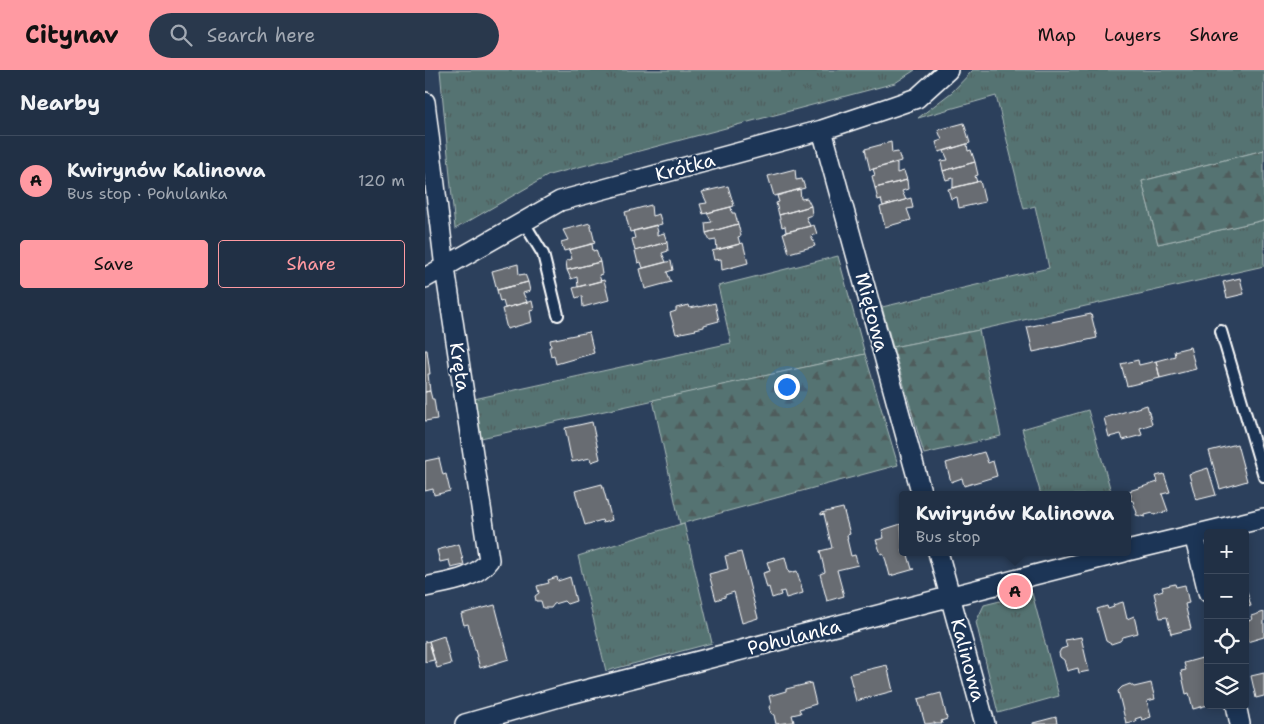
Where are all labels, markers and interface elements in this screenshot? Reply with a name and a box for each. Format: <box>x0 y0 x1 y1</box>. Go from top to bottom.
search box <box>149 13 499 58</box>
text: Citynav <box>25 19 119 51</box>
icon: search <box>167 21 195 49</box>
text: Search here <box>207 23 315 48</box>
text: Map <box>1038 23 1076 47</box>
text: Layers <box>1104 23 1161 47</box>
text: Share <box>1189 23 1239 47</box>
text: Nearby <box>20 89 100 117</box>
street label: Krótka <box>652 147 718 187</box>
text: Kwirynów Kalinowa <box>67 158 265 183</box>
text: A <box>30 170 42 191</box>
text: 120 m <box>358 170 405 191</box>
text: Bus stop · Pohulanka <box>67 183 228 204</box>
button: Save <box>20 240 208 288</box>
button: Share <box>218 240 405 288</box>
street label: Miętowa <box>849 270 895 354</box>
street label: Kręta <box>444 341 476 394</box>
your location <box>774 374 800 400</box>
popup <box>899 491 1131 556</box>
text: Kwirynów Kalinowa <box>916 501 1114 526</box>
text: Bus stop <box>916 526 980 547</box>
map controls <box>1204 529 1249 709</box>
button: + <box>1204 529 1249 574</box>
pin: A <box>999 572 1031 610</box>
button: − <box>1204 574 1249 619</box>
street label: Pohulanka <box>745 613 844 661</box>
street label: Kalinowa <box>945 616 991 705</box>
button: locate <box>1204 619 1249 664</box>
button: layers <box>1204 664 1249 709</box>

